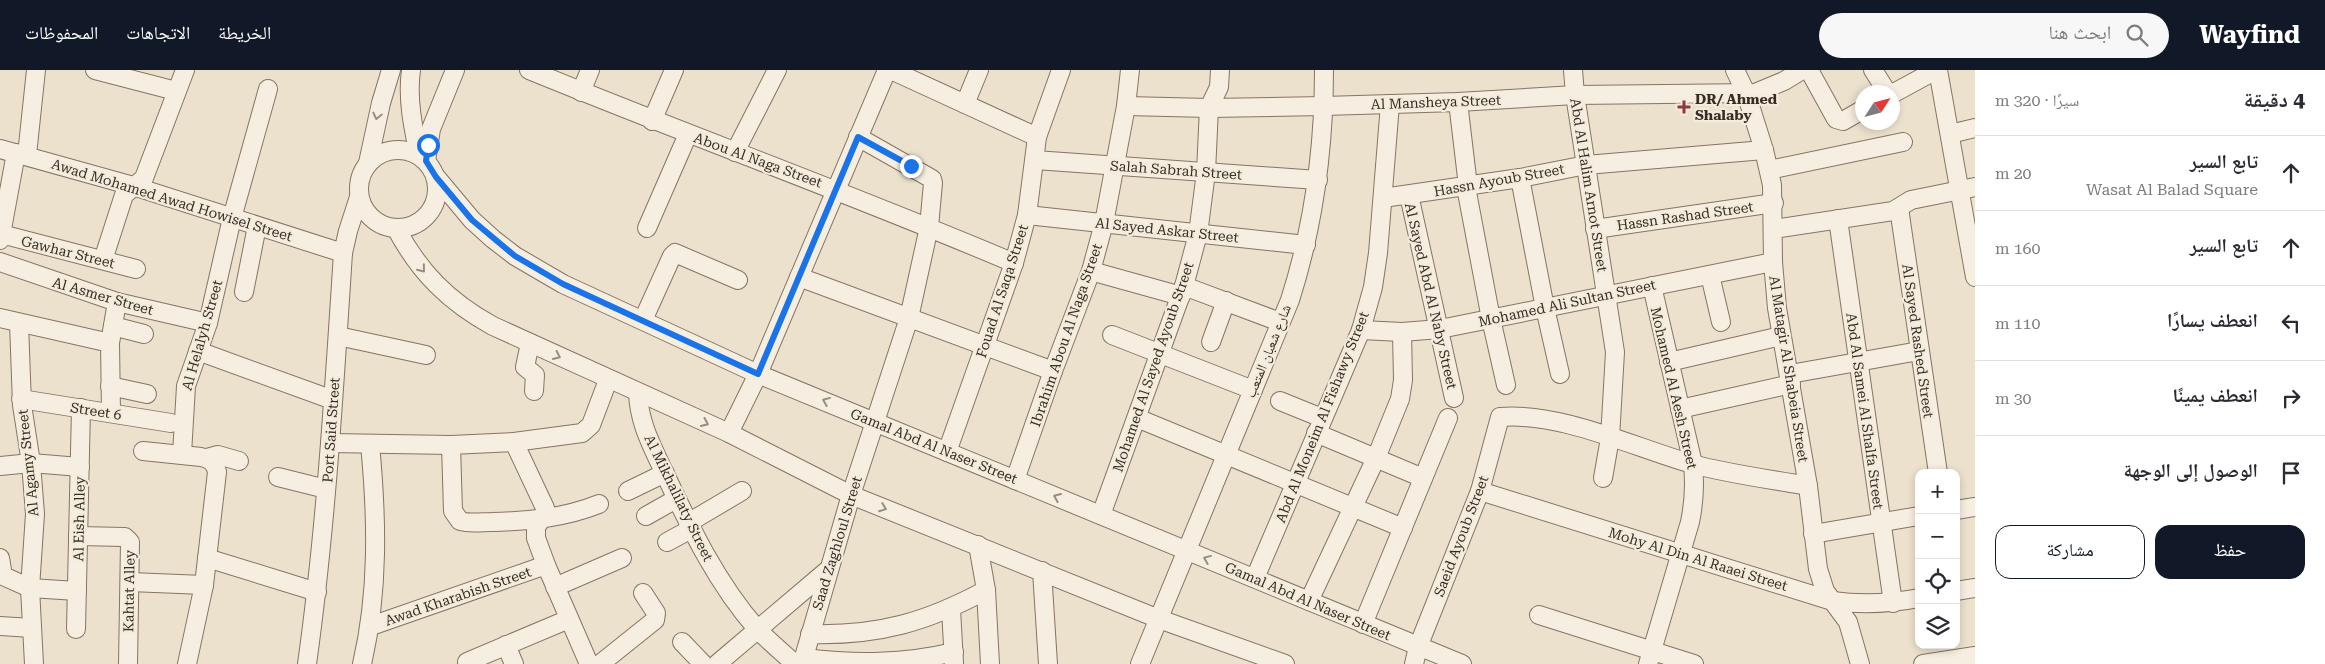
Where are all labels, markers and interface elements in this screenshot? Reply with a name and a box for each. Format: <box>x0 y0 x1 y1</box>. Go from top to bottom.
search box <box>1819 13 2169 58</box>
text: ابحث هنا <box>2048 21 2111 44</box>
icon: search <box>2123 21 2151 49</box>
text: Wayfind <box>2199 21 2300 49</box>
text: المحفوظات <box>25 22 98 43</box>
text: الاتجاهات <box>126 22 190 43</box>
text: الخريطة <box>218 22 271 43</box>
north arrow <box>1855 85 1900 130</box>
text: 4 دقيقة <box>2244 88 2305 112</box>
place label: DR/ Ahmed Shalaby <box>1695 91 1778 123</box>
text: سيرًا · 320 m <box>1995 91 2079 110</box>
street label: Al Mansheya Street <box>1371 92 1501 112</box>
street label: Abd Al Halim Arnot Street <box>1567 97 1611 273</box>
marker: DR/ Ahmed Shalaby <box>1677 100 1691 114</box>
one-way arrow <box>372 112 383 121</box>
street label: Abou Al Naga Street <box>692 129 824 191</box>
route start <box>417 134 440 157</box>
text: تابع السير <box>2190 150 2258 173</box>
route end <box>900 155 923 178</box>
street label: Awad Mohamed Awad Howisel Street <box>50 156 294 244</box>
street label: Salah Sabrah Street <box>1109 157 1243 183</box>
icon: ahead <box>2277 159 2305 187</box>
street label: Hassn Ayoub Street <box>1432 161 1566 199</box>
text: 20 m <box>1995 164 2032 183</box>
text: Wasat Al Balad Square <box>2086 180 2258 199</box>
street label: Hassn Rashad Street <box>1616 198 1754 234</box>
street label: Al Sayed Abd Al Naby Street <box>1402 201 1460 391</box>
street label: Al Sayed Askar Street <box>1094 215 1240 245</box>
street label: Fouad Al Saqa Street <box>973 222 1031 360</box>
street label: Gawhar Street <box>19 233 117 271</box>
text: تابع السير <box>2190 234 2258 257</box>
icon: ahead <box>2277 234 2305 262</box>
text: 160 m <box>1995 239 2041 258</box>
street label: Ibrahim Abou Al Naga Street <box>1027 241 1105 429</box>
street label: Mohamed Al Sayed Ayoub Street <box>1109 260 1197 474</box>
one-way arrow <box>416 263 424 272</box>
street label: Al Sayed Rashed Street <box>1899 263 1937 419</box>
street label: Al Asmer Street <box>51 274 155 318</box>
street label: Al Matagir Al Shabeia Street <box>1766 275 1812 463</box>
street label: Mohamed Ali Sultan Street <box>1477 276 1657 330</box>
street label: Al Helalyh Street <box>179 278 225 392</box>
street label: شارع شعبان المتعب <box>1242 302 1296 401</box>
street label: Mohamed Al Aesh Street <box>1648 305 1700 471</box>
street label: Abd Al Moneim Al Fishawy Street <box>1272 309 1372 525</box>
text: انعطف يسارًا <box>2167 309 2258 332</box>
icon: left <box>2277 309 2305 337</box>
street label: Abd Al Samei Al Shalfa Street <box>1843 312 1887 510</box>
text: 110 m <box>1995 314 2041 333</box>
one-way arrow <box>552 349 561 360</box>
street label: Port Said Street <box>319 377 343 483</box>
text: انعطف يمينًا <box>2173 384 2258 407</box>
icon: right <box>2277 384 2305 412</box>
text: 30 m <box>1995 389 2032 408</box>
one-way arrow <box>822 397 831 408</box>
street label: Street 6 <box>69 399 123 423</box>
street label: Gamal Abd Al Naser Street <box>848 405 1020 487</box>
street label: Al Agamy Street <box>14 409 42 517</box>
one-way arrow <box>700 416 709 427</box>
street label: Al Mikhalilaty Street <box>641 432 717 564</box>
text: الوصول إلى الوجهة <box>2123 459 2258 482</box>
icon: arrive <box>2277 459 2305 487</box>
map controls <box>1915 469 1960 649</box>
button: + <box>1915 469 1960 514</box>
street label: Saeid Ayoub Street <box>1431 473 1491 599</box>
street label: Saad Zaghloul Street <box>809 474 865 612</box>
street label: Al Eish Alley <box>70 476 88 562</box>
one-way arrow <box>1053 493 1062 503</box>
one-way arrow <box>878 501 887 512</box>
button: − <box>1915 514 1960 559</box>
street label: Mohy Al Din Al Raaei Street <box>1607 524 1789 594</box>
button: مشاركة <box>1995 525 2145 579</box>
button: حفظ <box>2155 525 2305 579</box>
street label: Kahtat Alley <box>120 549 138 632</box>
one-way arrow <box>1203 555 1212 565</box>
street label: Gamal Abd Al Naser Street <box>1223 559 1393 643</box>
button: locate <box>1915 559 1960 604</box>
street label: Awad Kharabish Street <box>383 563 533 629</box>
button: layers <box>1915 604 1960 649</box>

